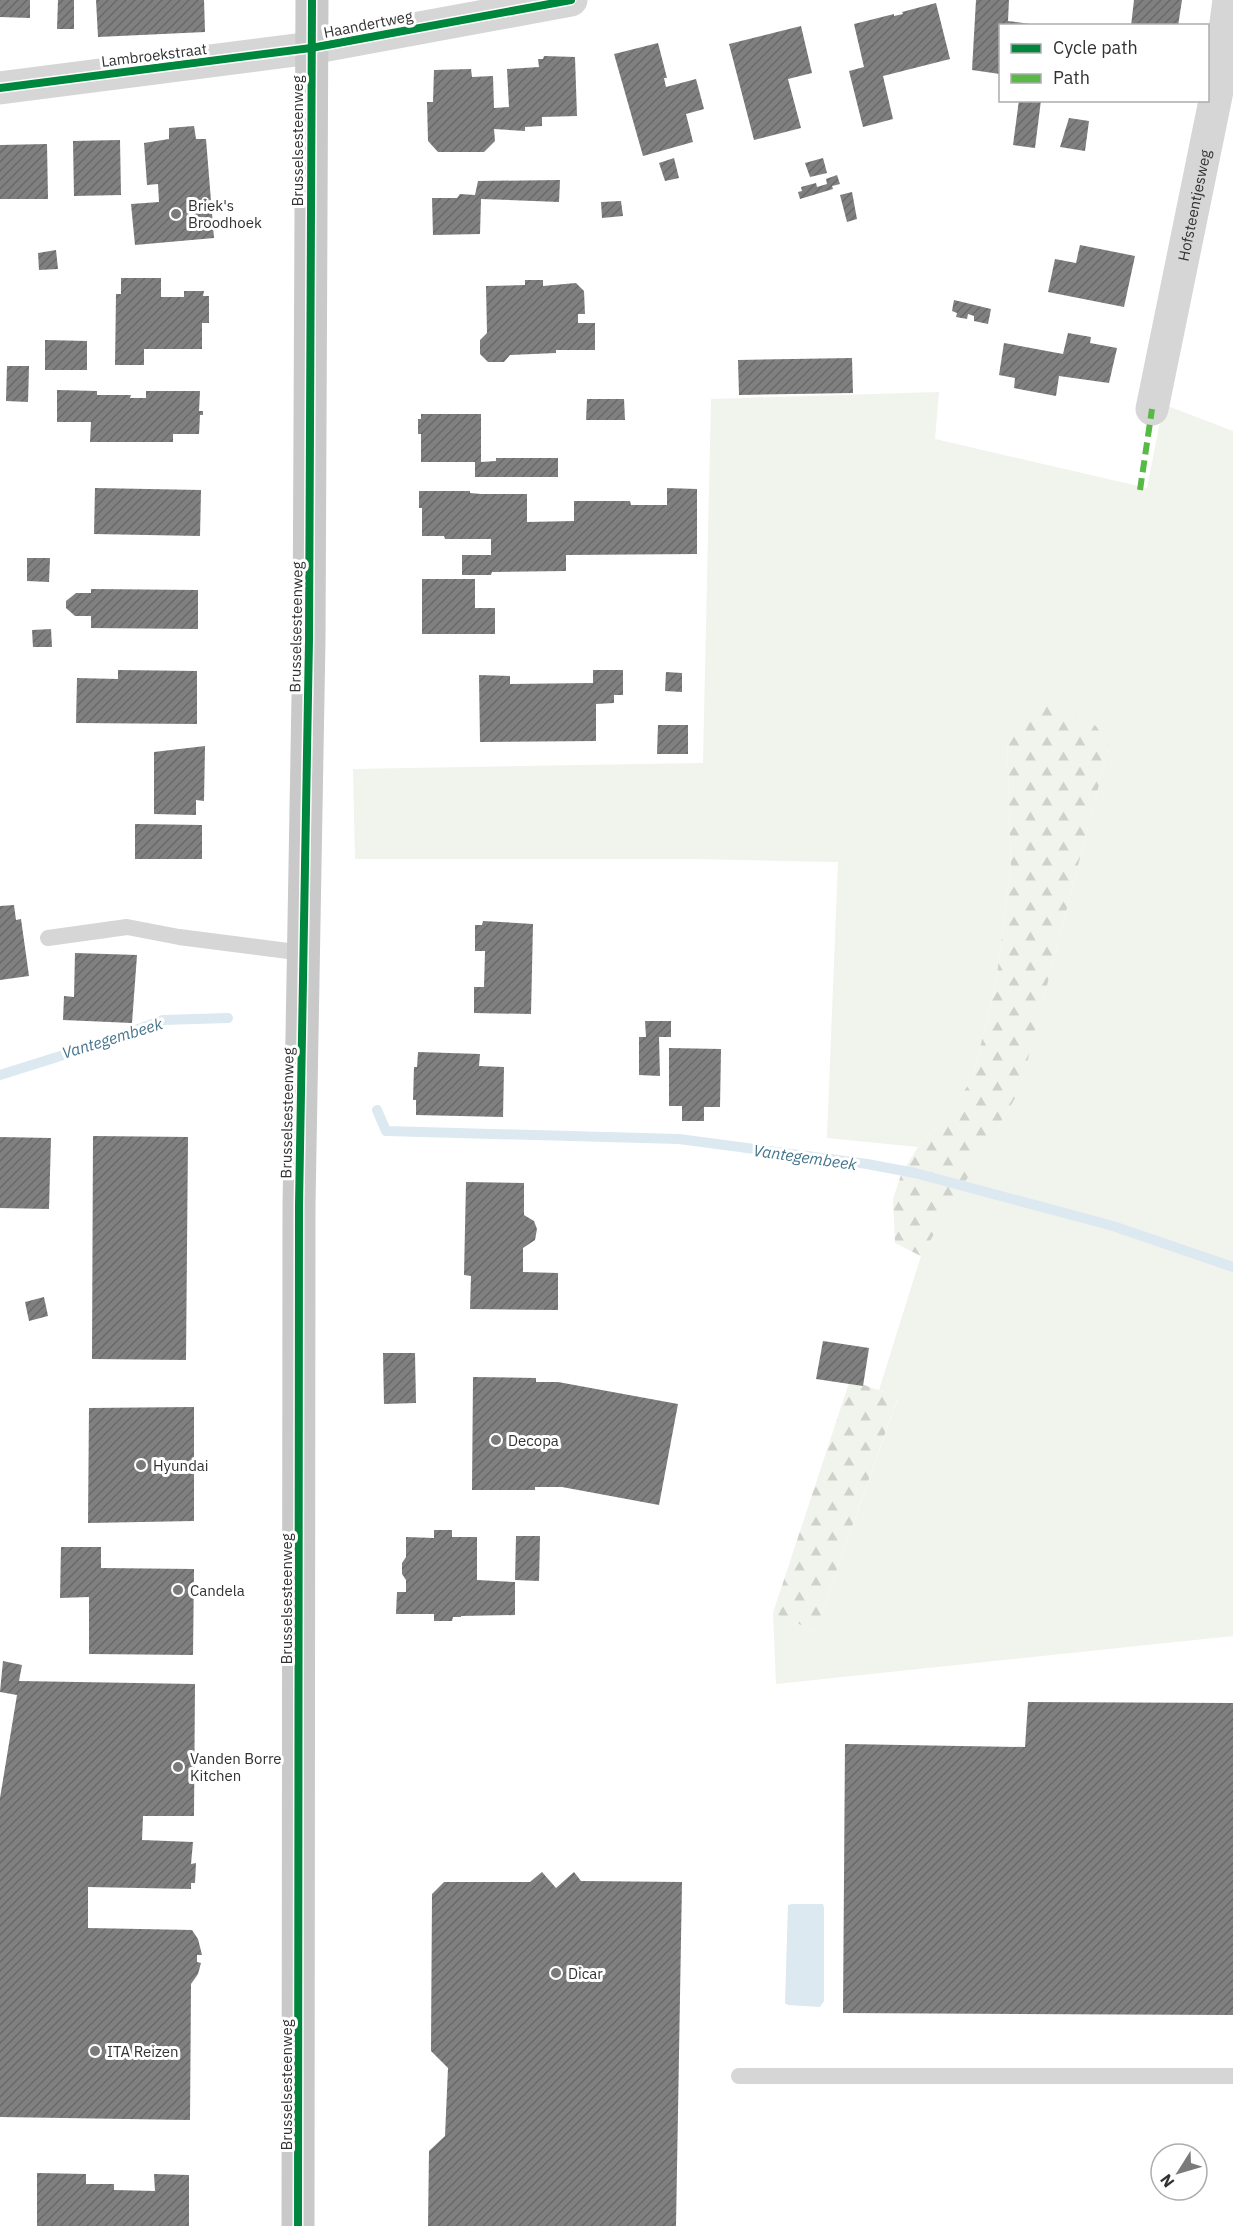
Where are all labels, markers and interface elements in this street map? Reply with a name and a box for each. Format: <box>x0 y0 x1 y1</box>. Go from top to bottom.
street label: Haandertweg <box>322 6 414 42</box>
legend <box>999 24 1209 102</box>
text: Cycle path <box>1053 36 1138 59</box>
street label: Lambroekstraat <box>100 39 208 71</box>
text: Path <box>1053 66 1090 89</box>
street label: Brusselsesteenweg <box>288 75 307 207</box>
street label: Hofsteentjesweg <box>1173 148 1214 263</box>
place label: Briek's Broodhoek <box>188 196 262 232</box>
marker: Briek's Broodhoek <box>169 207 183 221</box>
street label: Brusselsesteenweg <box>285 561 307 693</box>
water label: Vantegembeek <box>59 1013 165 1063</box>
street label: Brusselsesteenweg <box>276 1047 298 1179</box>
water label: Vantegembeek <box>752 1140 859 1174</box>
place label: Decopa <box>508 1431 559 1450</box>
marker: Decopa <box>489 1433 503 1447</box>
place label: Hyundai <box>153 1456 209 1475</box>
marker: Hyundai <box>134 1458 148 1472</box>
street label: Brusselsesteenweg <box>277 1533 296 1665</box>
place label: Candela <box>190 1581 245 1600</box>
marker: Candela <box>171 1583 185 1597</box>
place label: Vanden Borre Kitchen <box>190 1749 282 1785</box>
marker: Vanden Borre Kitchen <box>171 1760 185 1774</box>
place label: Dicar <box>568 1964 603 1983</box>
marker: Dicar <box>549 1966 563 1980</box>
street label: Brusselsesteenweg <box>277 2019 296 2151</box>
place label: ITA Reizen <box>107 2042 179 2061</box>
marker: ITA Reizen <box>88 2044 102 2058</box>
north arrow <box>1149 2142 1209 2202</box>
text: N <box>1156 2170 1178 2192</box>

